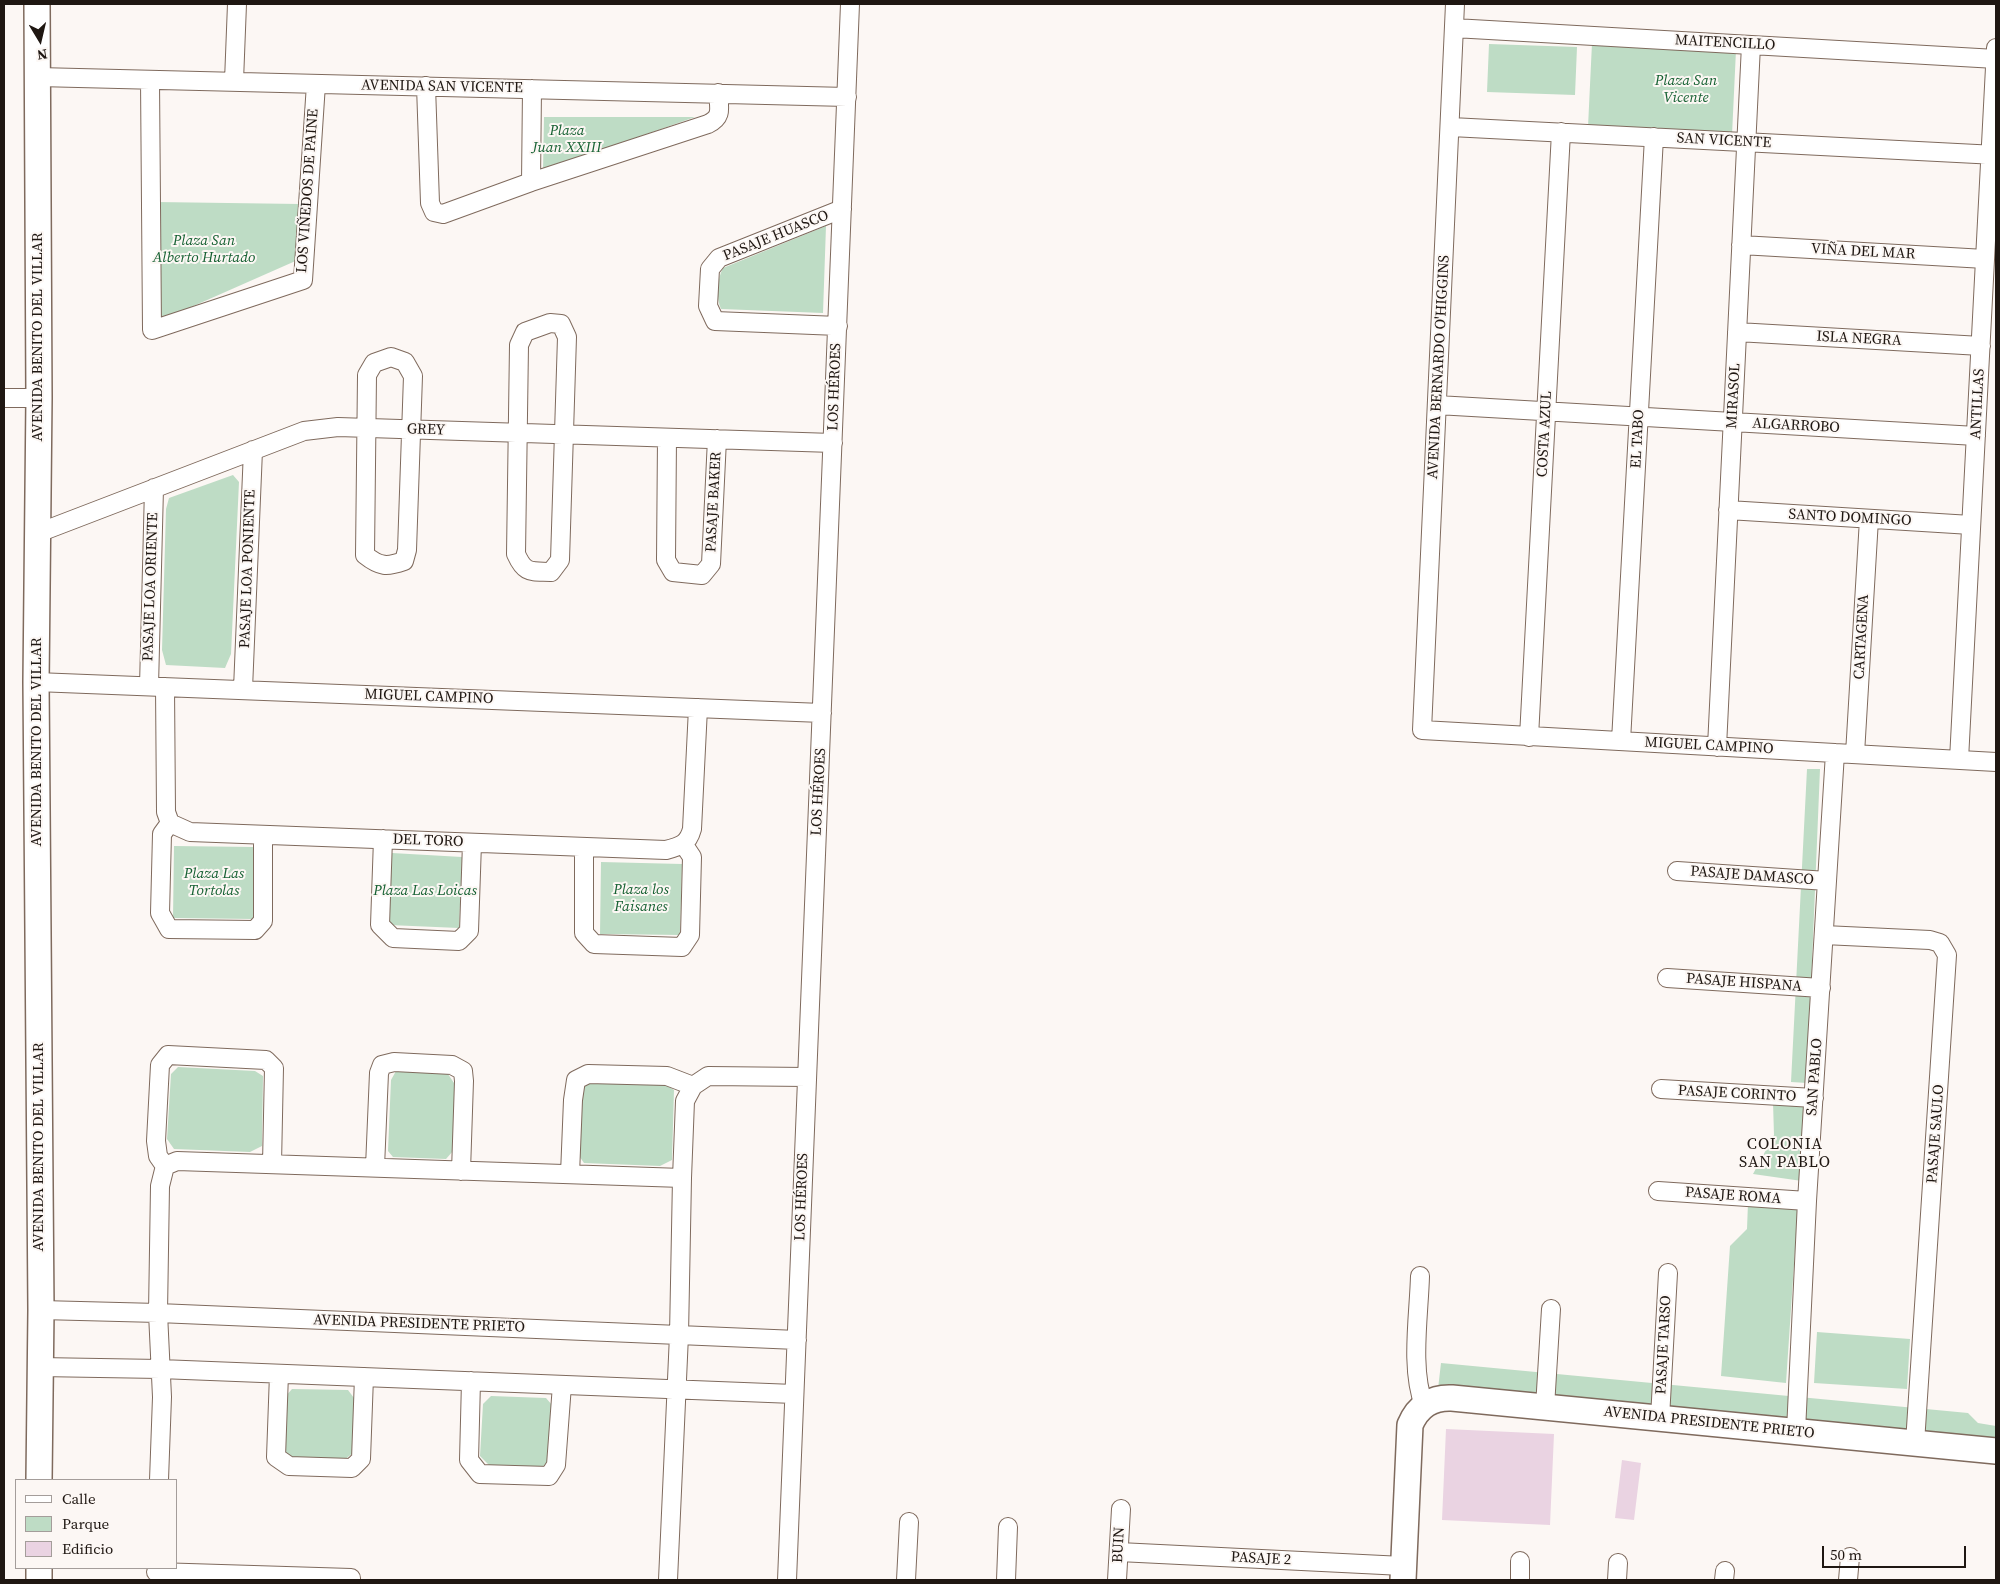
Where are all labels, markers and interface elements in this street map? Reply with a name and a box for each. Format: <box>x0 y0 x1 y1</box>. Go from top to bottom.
north arrow <box>15 15 65 65</box>
street label: MAITENCILLO <box>1674 31 1776 55</box>
text: N <box>36 44 49 65</box>
park label: Plaza San Vicente <box>1655 72 1717 107</box>
street label: AVENIDA SAN VICENTE <box>361 77 523 97</box>
street label: LOS VIÑEDOS DE PAINE <box>293 108 323 274</box>
park label: Plaza Juan XXIII <box>532 122 602 157</box>
street label: SAN VICENTE <box>1676 130 1772 152</box>
street label: PASAJE HUASCO <box>721 207 831 265</box>
street label: AVENIDA BENITO DEL VILLAR <box>29 232 47 442</box>
park label: Plaza San Alberto Hurtado <box>153 232 255 267</box>
street label: VIÑA DEL MAR <box>1810 240 1916 264</box>
street label: AVENIDA BERNARDO O'HIGGINS <box>1424 255 1454 479</box>
street label: ISLA NEGRA <box>1816 328 1902 350</box>
street label: LOS HÉROES <box>824 343 846 431</box>
street label: MIRASOL <box>1723 363 1745 429</box>
street label: ANTILLAS <box>1967 368 1989 440</box>
street label: COSTA AZUL <box>1534 390 1556 478</box>
street label: EL TABO <box>1627 409 1649 469</box>
street label: ALGARROBO <box>1752 415 1840 437</box>
street label: GREY <box>407 420 445 440</box>
street label: PASAJE BAKER <box>702 451 726 553</box>
street label: PASAJE LOA PONIENTE <box>236 489 260 649</box>
street label: SANTO DOMINGO <box>1788 506 1912 530</box>
street label: PASAJE LOA ORIENTE <box>139 512 163 662</box>
street label: CARTAGENA <box>1851 594 1873 680</box>
street label: AVENIDA BENITO DEL VILLAR <box>28 637 46 847</box>
street label: MIGUEL CAMPINO <box>364 686 494 708</box>
street label: MIGUEL CAMPINO <box>1644 734 1774 758</box>
street label: LOS HÉROES <box>808 748 830 836</box>
street label: DEL TORO <box>392 831 464 851</box>
street label: PASAJE DAMASCO <box>1690 863 1814 889</box>
park label: Plaza Las Tortolas <box>184 865 244 900</box>
park label: Plaza los Faisanes <box>613 881 669 916</box>
park label: Plaza Las Loicas <box>373 882 477 900</box>
street label: PASAJE HISPANA <box>1685 970 1803 996</box>
street label: SAN PABLO <box>1803 1038 1827 1116</box>
street label: AVENIDA BENITO DEL VILLAR <box>30 1042 48 1252</box>
street label: PASAJE CORINTO <box>1677 1082 1797 1106</box>
street label: PASAJE SAULO <box>1924 1084 1948 1184</box>
district label: COLONIA SAN PABLO <box>1738 1135 1832 1173</box>
street label: LOS HÉROES <box>791 1153 813 1241</box>
street label: PASAJE ROMA <box>1684 1184 1782 1208</box>
street label: PASAJE TARSO <box>1652 1295 1676 1395</box>
street label: AVENIDA PRESIDENTE PRIETO <box>313 1311 525 1337</box>
street label: AVENIDA PRESIDENTE PRIETO <box>1603 1403 1815 1443</box>
legend <box>15 1479 178 1569</box>
text: Calle <box>62 1488 96 1509</box>
text: Parque <box>62 1513 109 1534</box>
street label: BUIN <box>1109 1526 1129 1564</box>
scale bar <box>1825 1536 1969 1568</box>
text: Edificio <box>62 1538 113 1559</box>
text: 50 m <box>1830 1544 1862 1565</box>
street label: PASAJE 2 <box>1230 1548 1292 1570</box>

